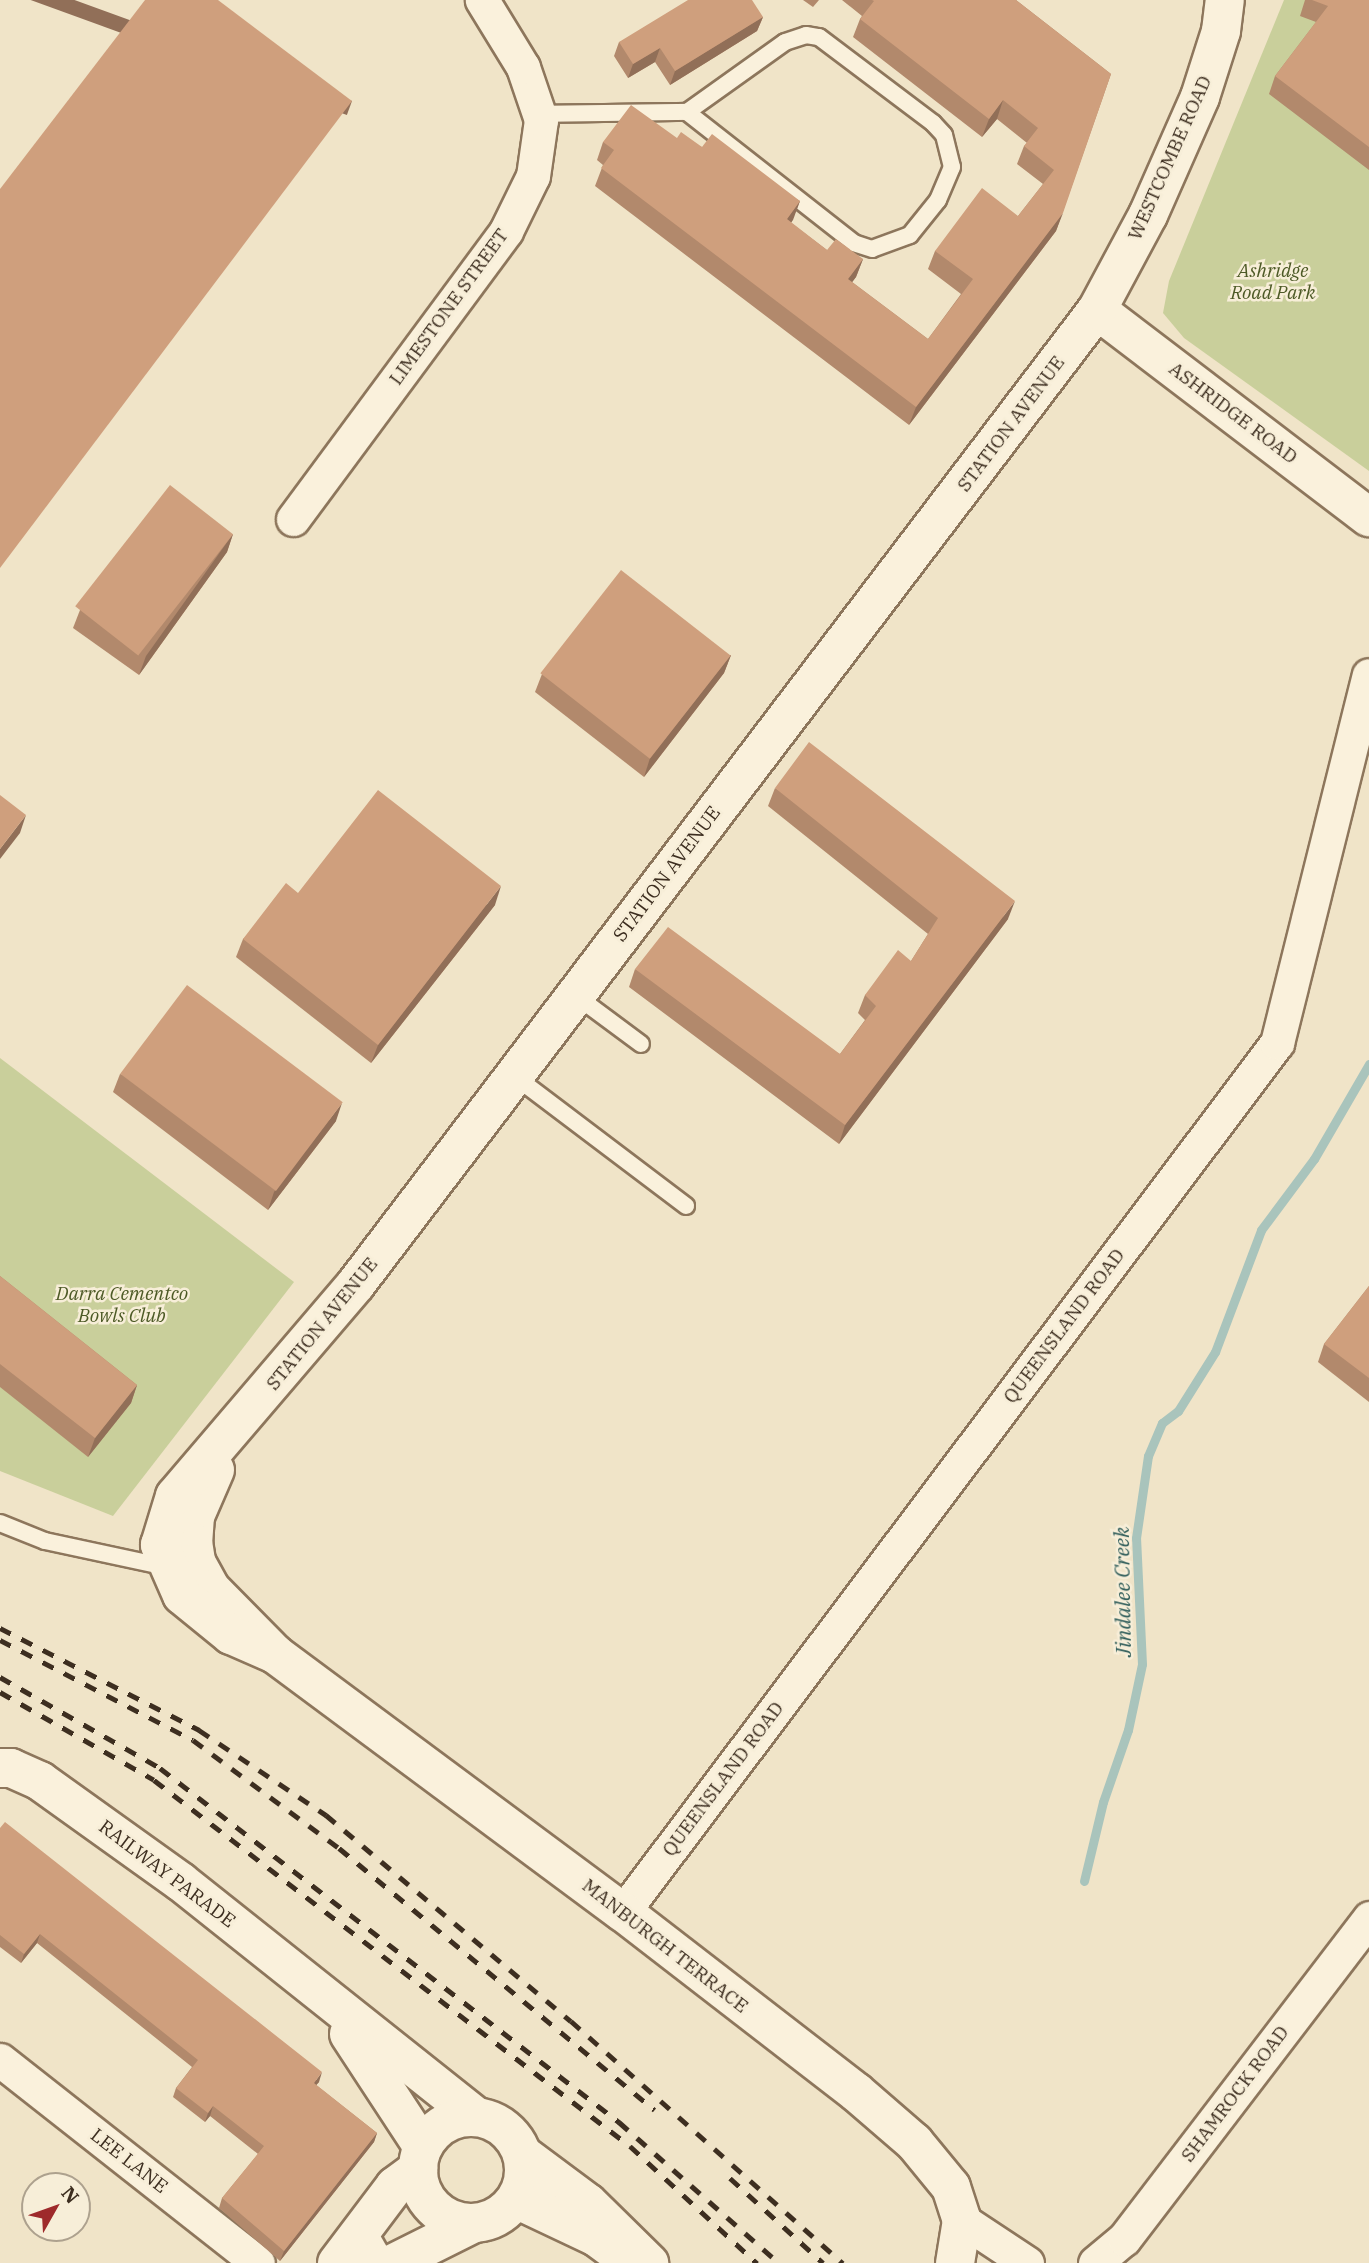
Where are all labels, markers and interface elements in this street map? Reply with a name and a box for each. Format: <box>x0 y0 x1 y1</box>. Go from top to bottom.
street label: WESTCOMBE ROAD <box>1123 72 1217 244</box>
street label: LIMESTONE STREET <box>385 224 513 390</box>
park label: Ashridge Road Park <box>1230 260 1316 304</box>
street label: STATION AVENUE <box>953 352 1069 496</box>
street label: ASHRIDGE ROAD <box>1164 357 1302 469</box>
street label: STATION AVENUE <box>609 802 725 946</box>
street label: QUEENSLAND ROAD <box>999 1244 1129 1408</box>
street label: STATION AVENUE <box>262 1253 382 1395</box>
park label: Darra Cementco Bowls Club <box>56 1283 188 1327</box>
water label: Jindalee Creek <box>1108 1527 1136 1657</box>
street label: QUEENSLAND ROAD <box>658 1697 788 1861</box>
street label: RAILWAY PARADE <box>94 1815 240 1933</box>
street label: MANBURGH TERRACE <box>578 1874 752 2018</box>
street label: SHAMROCK ROAD <box>1176 2021 1294 2167</box>
street label: LEE LANE <box>86 2124 172 2198</box>
north arrow <box>21 2172 91 2242</box>
text: N <box>57 2181 85 2208</box>

